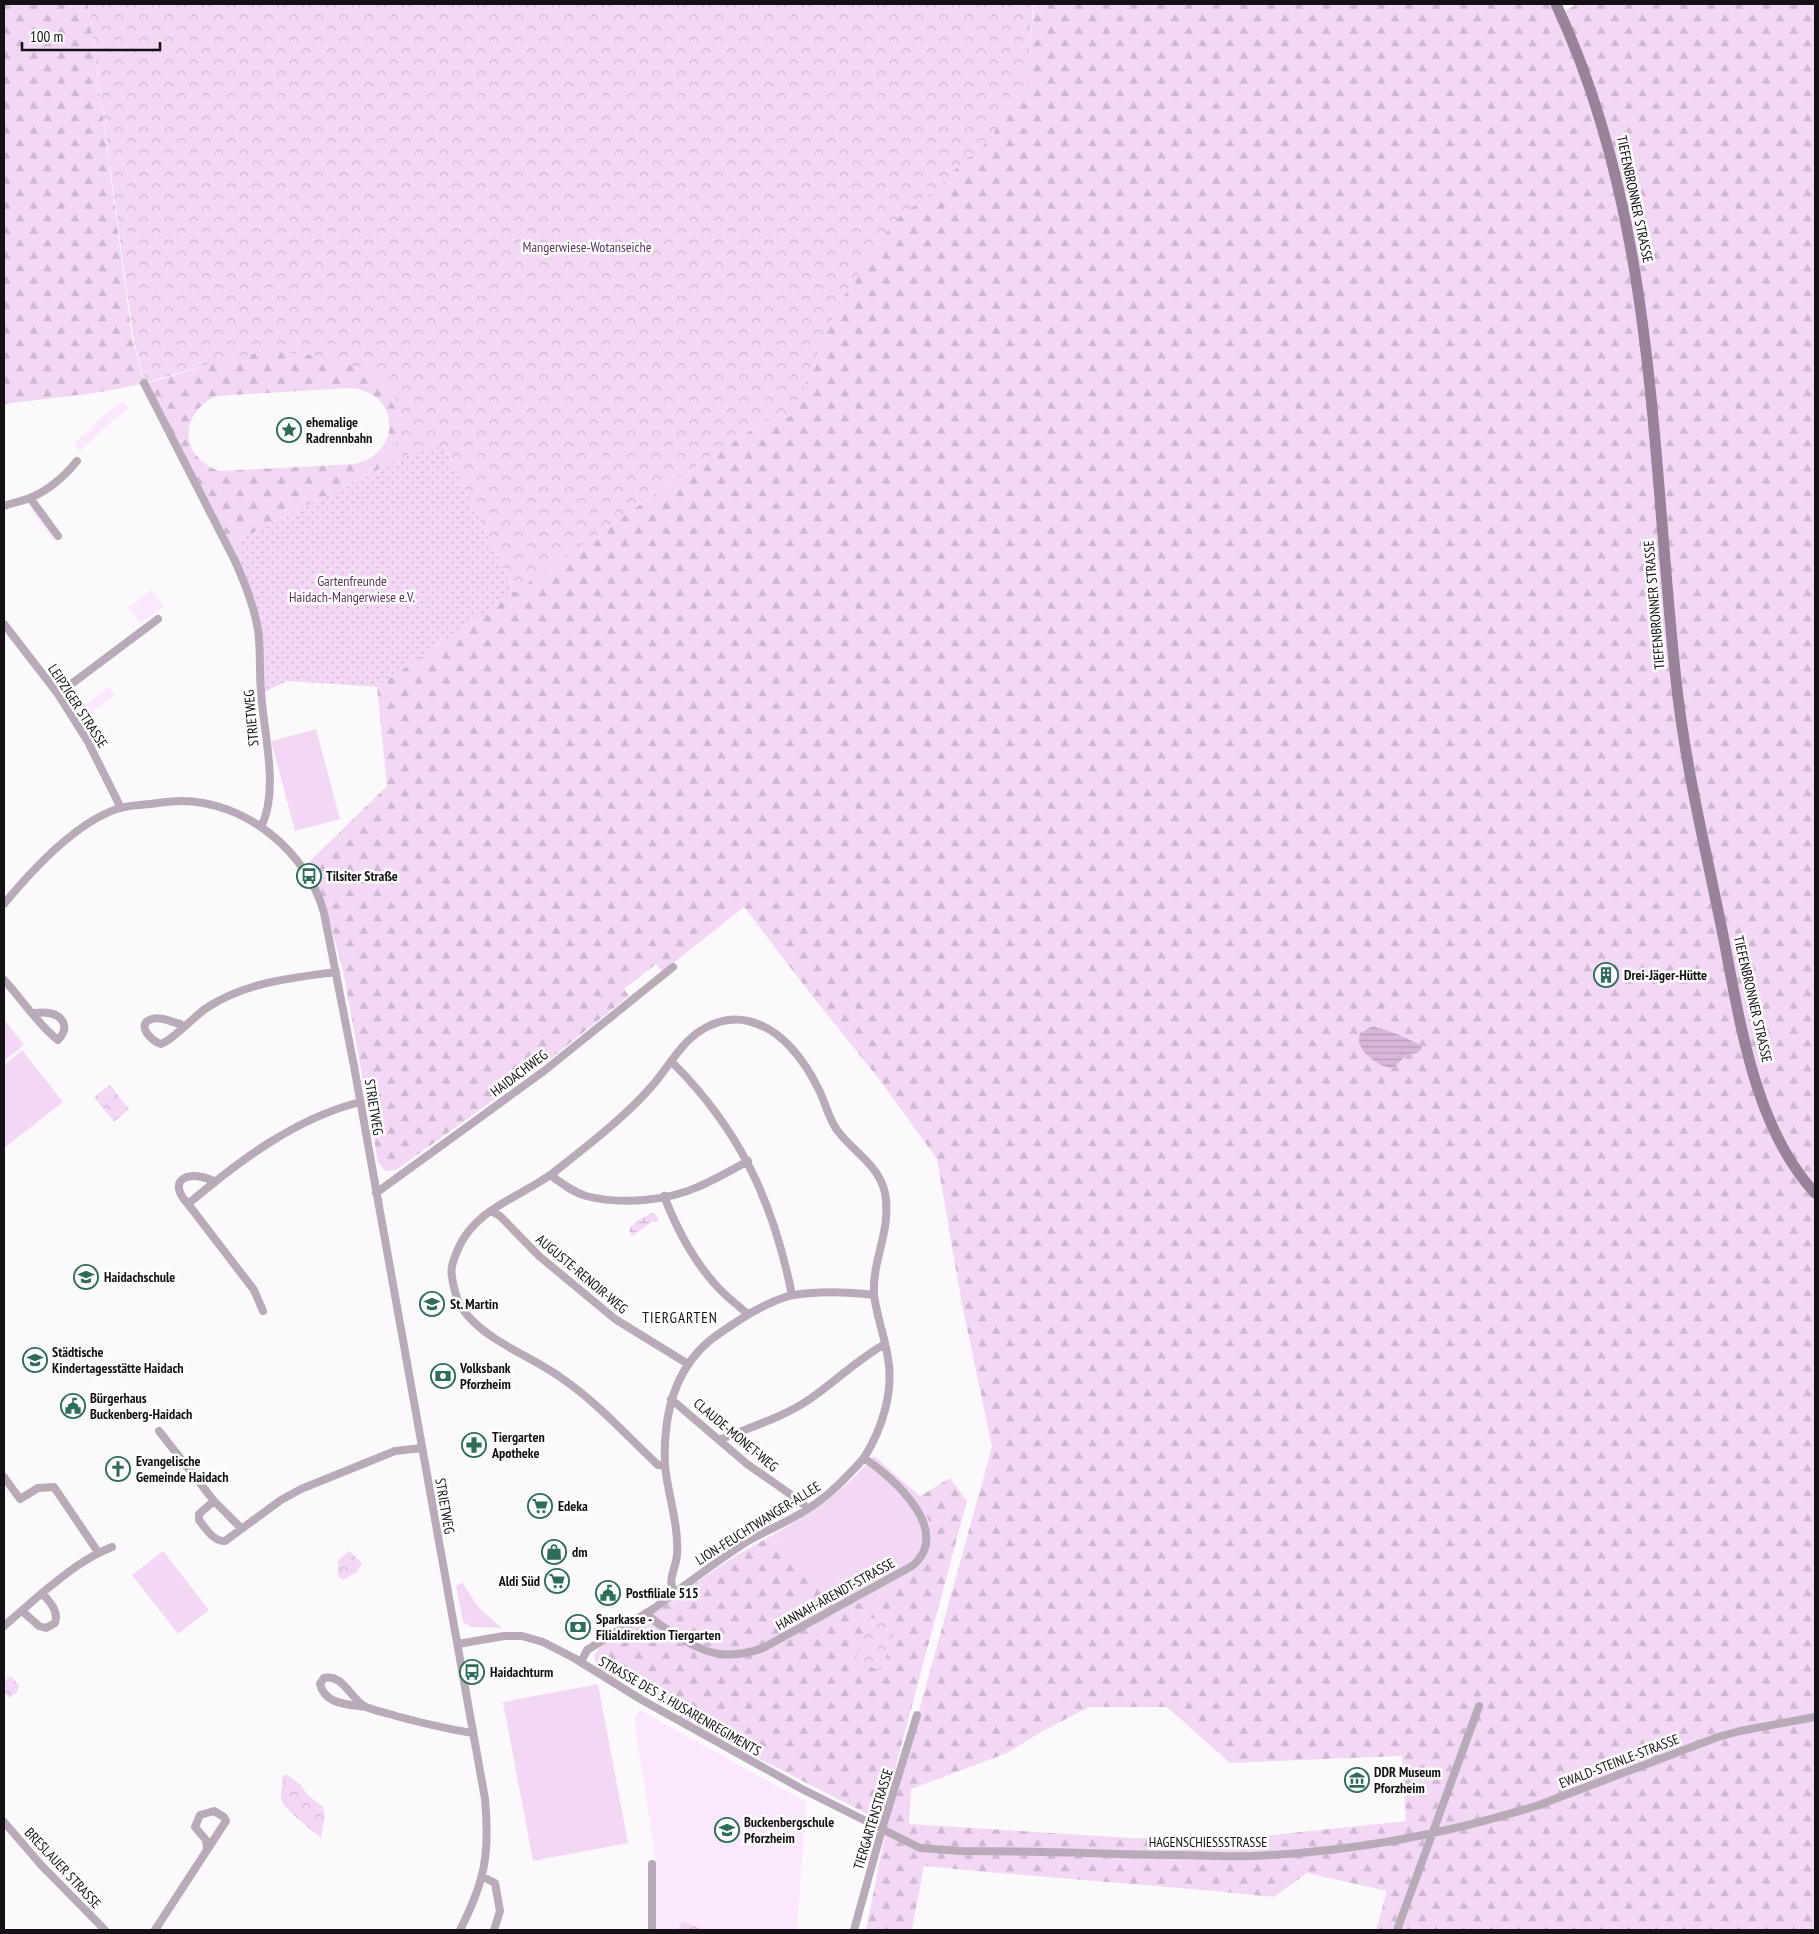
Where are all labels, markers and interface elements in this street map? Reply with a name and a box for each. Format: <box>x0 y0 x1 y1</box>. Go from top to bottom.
scale bar <box>22 20 160 52</box>
text: 100 m <box>30 27 63 46</box>
street label: TIEFENBRONNER STRASSE <box>1613 134 1657 264</box>
park label: Mangerwiese-Wotanseiche <box>523 238 652 256</box>
place label: ehemalige Radrennbahn <box>306 413 372 447</box>
place icon: ehemalige Radrennbahn <box>276 417 302 443</box>
street label: TIEFENBRONNER STRASSE <box>1639 540 1669 670</box>
park label: Gartenfreunde Haidach-Mangerwiese e.V. <box>289 572 415 606</box>
street label: LEIPZIGER STRASSE <box>44 661 112 751</box>
street label: STRIETWEG <box>240 689 262 747</box>
bus stop icon: Tilsiter Straße <box>296 863 322 889</box>
place label: Tilsiter Straße <box>326 867 398 885</box>
street label: TIEFENBRONNER STRASSE <box>1730 934 1776 1064</box>
building icon: Drei-Jäger-Hütte <box>1593 962 1619 988</box>
place label: Drei-Jäger-Hütte <box>1624 966 1707 984</box>
street label: HAIDACHWEG <box>487 1046 551 1100</box>
street label: STRIETWEG <box>361 1078 387 1137</box>
street label: AUGUSTE-RENOIR-WEG <box>532 1230 632 1318</box>
school or university icon: Haidachschule <box>73 1264 99 1290</box>
place label: Haidachschule <box>104 1268 175 1286</box>
school or university icon: St. Martin <box>419 1291 445 1317</box>
place label: St. Martin <box>450 1295 498 1313</box>
district label: TIERGARTEN <box>642 1308 718 1327</box>
place label: Städtische Kindertagesstätte Haidach <box>52 1343 184 1377</box>
school or university icon: Städtische Kindertagesstätte Haidach <box>22 1347 48 1373</box>
place label: Volksbank Pforzheim <box>459 1359 511 1393</box>
bank icon: Volksbank Pforzheim <box>430 1363 456 1389</box>
place label: Bürgerhaus Buckenberg-Haidach <box>90 1389 192 1423</box>
public building icon: Bürgerhaus Buckenberg-Haidach <box>60 1393 86 1419</box>
street label: CLAUDE-MONET-WEG <box>690 1394 782 1476</box>
place label: Tiergarten Apotheke <box>491 1428 545 1462</box>
pharmacy icon: Tiergarten Apotheke <box>461 1432 487 1458</box>
place label: Evangelische Gemeinde Haidach <box>136 1452 228 1486</box>
church icon: Evangelische Gemeinde Haidach <box>105 1456 131 1482</box>
street label: STRIETWEG <box>431 1477 459 1536</box>
street label: LION-FEUCHTWANGER-ALLEE <box>692 1477 824 1569</box>
supermarket icon: Edeka <box>527 1493 553 1519</box>
place label: Edeka <box>558 1497 588 1515</box>
shop icon: dm <box>541 1539 567 1565</box>
place label: dm <box>572 1543 588 1561</box>
street label: HANNAH-ARENDT-STRASSE <box>772 1554 898 1634</box>
supermarket icon: Aldi Süd <box>544 1568 570 1594</box>
place label: Aldi Süd <box>498 1572 540 1590</box>
public building icon: Postfiliale 515 <box>595 1580 621 1606</box>
place label: Postfiliale 515 <box>626 1584 699 1602</box>
place label: Sparkasse - Filialdirektion Tiergarten <box>596 1610 721 1644</box>
bank icon: Sparkasse - Filialdirektion Tiergarten <box>565 1614 591 1640</box>
street label: STRASSE DES 3. HUSARENREGIMENTS <box>596 1652 764 1760</box>
bus stop icon: Haidachturm <box>459 1659 485 1685</box>
place label: Haidachturm <box>490 1663 553 1681</box>
street label: EWALD-STEINLE-STRASSE <box>1556 1730 1682 1792</box>
place label: DDR Museum Pforzheim <box>1374 1763 1441 1797</box>
street label: TIERGARTENSTRASSE <box>849 1766 897 1872</box>
museum icon: DDR Museum Pforzheim <box>1344 1767 1370 1793</box>
place label: Buckenbergschule Pforzheim <box>744 1813 834 1847</box>
school or university icon: Buckenbergschule Pforzheim <box>714 1817 740 1843</box>
street label: BRESLAUER STRASSE <box>21 1824 105 1912</box>
street label: HAGENSCHIESSSTRASSE <box>1149 1833 1267 1851</box>

